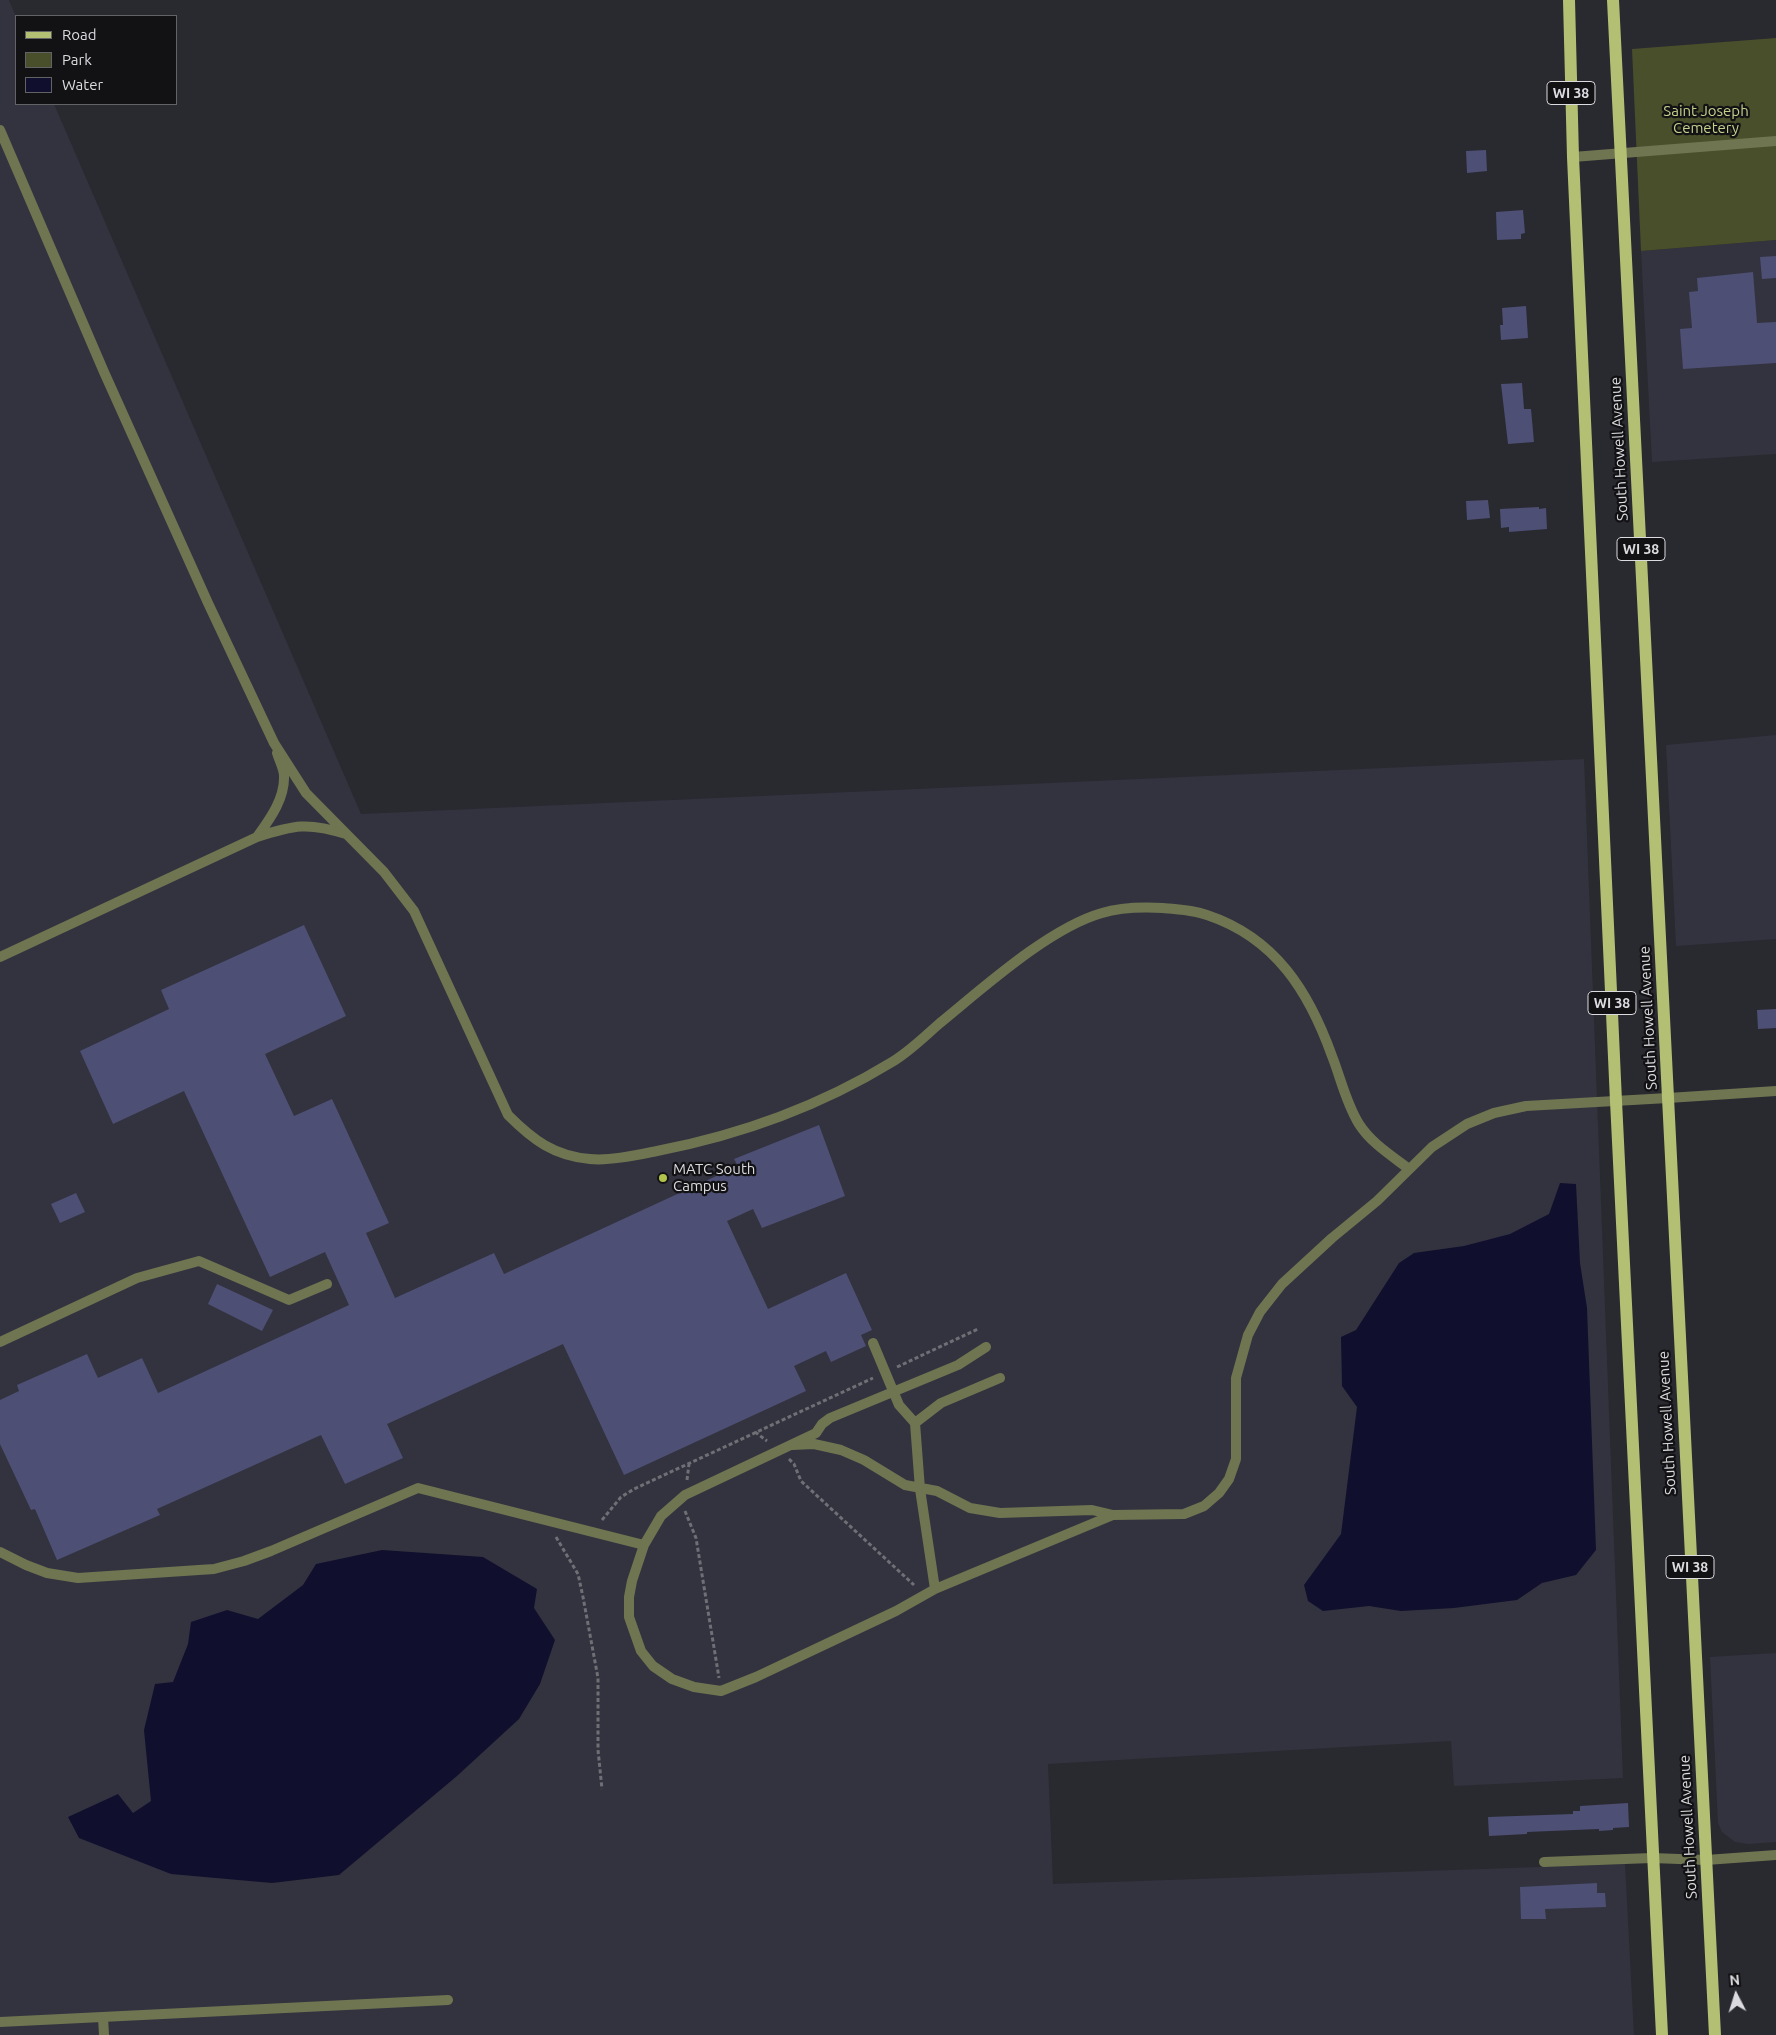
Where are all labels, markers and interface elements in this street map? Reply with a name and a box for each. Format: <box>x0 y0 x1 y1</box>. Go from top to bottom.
legend <box>15 15 178 105</box>
text: Road <box>62 26 97 43</box>
text: Park <box>62 51 92 68</box>
text: Water <box>62 76 103 93</box>
road number: WI 38 <box>1547 82 1595 105</box>
park label: Saint Joseph Cemetery <box>1663 102 1749 137</box>
street label: South Howell Avenue <box>1606 377 1632 521</box>
road number: WI 38 <box>1617 538 1665 560</box>
street label: South Howell Avenue <box>1635 946 1661 1090</box>
road number: WI 38 <box>1588 991 1636 1014</box>
place label: MATC South Campus <box>673 1160 755 1195</box>
marker: MATC South Campus <box>657 1172 669 1184</box>
street label: South Howell Avenue <box>1654 1351 1680 1495</box>
road number: WI 38 <box>1666 1555 1714 1578</box>
street label: South Howell Avenue <box>1675 1755 1701 1899</box>
north arrow <box>1711 1970 1761 2020</box>
text: N <box>1729 1972 1741 1988</box>

